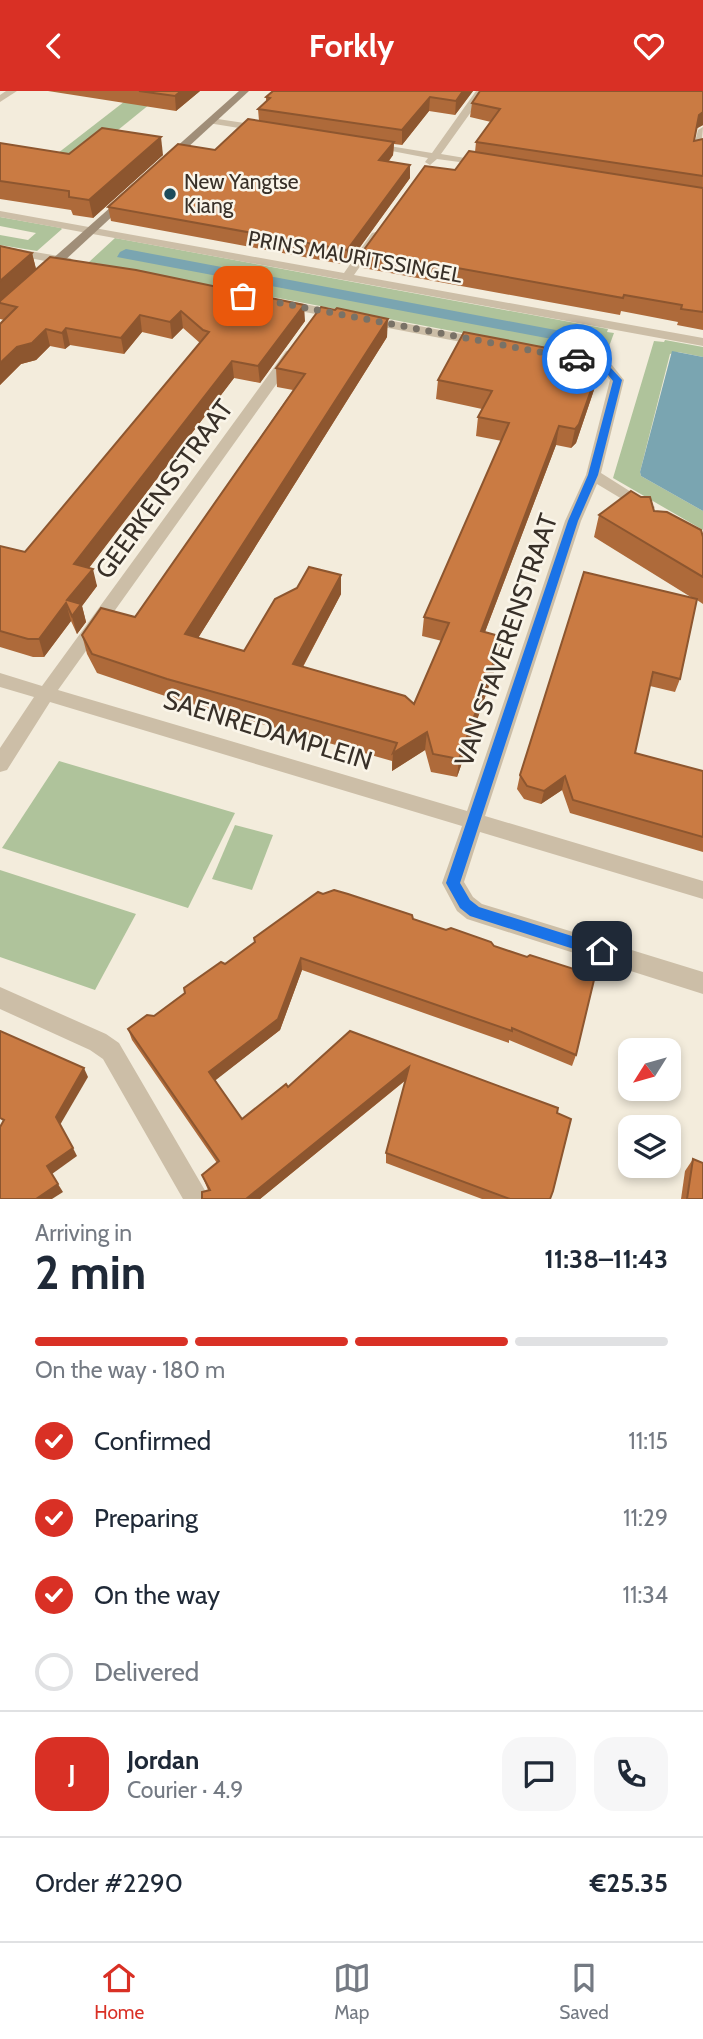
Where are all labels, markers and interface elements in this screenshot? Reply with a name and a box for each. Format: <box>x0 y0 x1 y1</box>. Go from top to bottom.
text: Forkly <box>309 26 394 65</box>
icon: back <box>35 27 73 65</box>
icon: heart <box>630 27 668 65</box>
place label: New Yangtse Kiang <box>184 169 299 218</box>
marker: New Yangtse Kiang <box>162 186 178 202</box>
street label: PRINS MAURITSSINGEL <box>246 225 464 288</box>
pin <box>213 266 273 326</box>
icon: bag <box>224 277 262 315</box>
courier <box>542 324 612 394</box>
icon: car <box>558 340 596 378</box>
street label: GEERKENSSTRAAT <box>88 393 240 585</box>
street label: VAN STAVERENSTRAAT <box>448 509 564 770</box>
street label: SAENREDAMPLEIN <box>160 683 376 777</box>
pin <box>572 921 632 981</box>
icon: home <box>583 932 621 970</box>
north arrow <box>618 1038 681 1101</box>
map controls <box>618 1038 681 1178</box>
button: layers <box>618 1115 681 1178</box>
text: Arriving in <box>35 1219 132 1247</box>
text: 11:38–11:43 <box>544 1243 668 1275</box>
text: 2 min <box>35 1245 146 1301</box>
text: On the way · 180 m <box>35 1356 225 1384</box>
icon: check <box>35 1422 73 1460</box>
text: Confirmed <box>94 1425 211 1457</box>
text: 11:15 <box>628 1427 668 1455</box>
icon: check <box>35 1499 73 1537</box>
text: Preparing <box>94 1502 198 1534</box>
text: 11:29 <box>623 1504 668 1532</box>
icon: check <box>35 1576 73 1614</box>
text: On the way <box>94 1579 220 1611</box>
text: 11:34 <box>622 1581 668 1609</box>
text: Delivered <box>94 1656 199 1688</box>
button: chat <box>502 1737 576 1811</box>
button: phone <box>594 1737 668 1811</box>
text: Jordan <box>127 1744 199 1776</box>
text: J <box>68 1758 76 1790</box>
text: Courier · 4.9 <box>127 1776 243 1804</box>
text: Order #2290 <box>35 1867 183 1899</box>
text: €25.35 <box>590 1867 668 1899</box>
tab: Home <box>94 1959 144 2024</box>
tab: Map <box>333 1959 371 2024</box>
tab: Saved <box>559 1959 609 2024</box>

